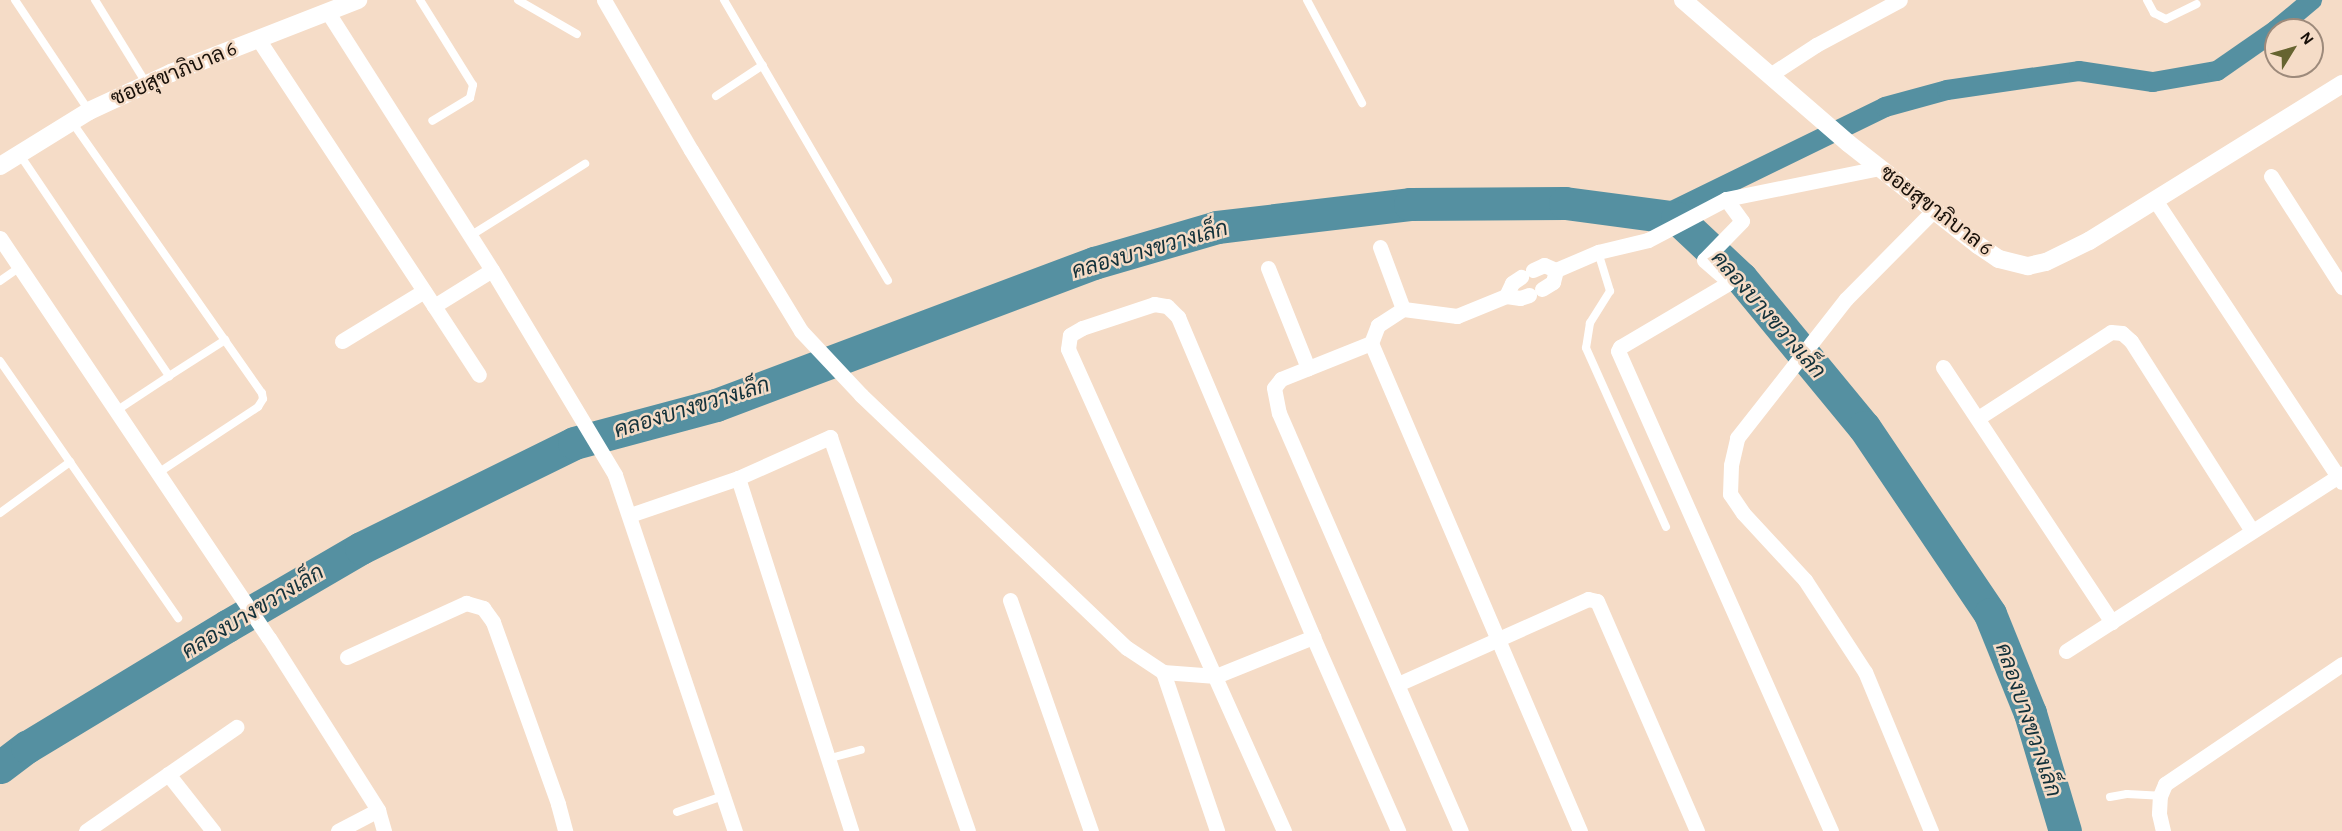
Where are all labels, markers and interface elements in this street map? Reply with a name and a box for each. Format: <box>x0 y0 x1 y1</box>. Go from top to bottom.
north arrow <box>2264 18 2324 78</box>
text: N <box>2297 29 2317 48</box>
street label: ซอยสุขาภิบาล 6 <box>107 36 241 112</box>
street label: ซอยสุขาภิบาล 6 <box>1875 161 1997 261</box>
water label: คลองบางขวางเล็ก <box>1069 215 1231 285</box>
water label: คลองบางขวางเล็ก <box>1705 246 1831 384</box>
water label: คลองบางขวางเล็ก <box>611 372 773 444</box>
water label: คลองบางขวางเล็ก <box>177 559 329 665</box>
water label: คลองบางขวางเล็ก <box>1989 640 2067 800</box>

